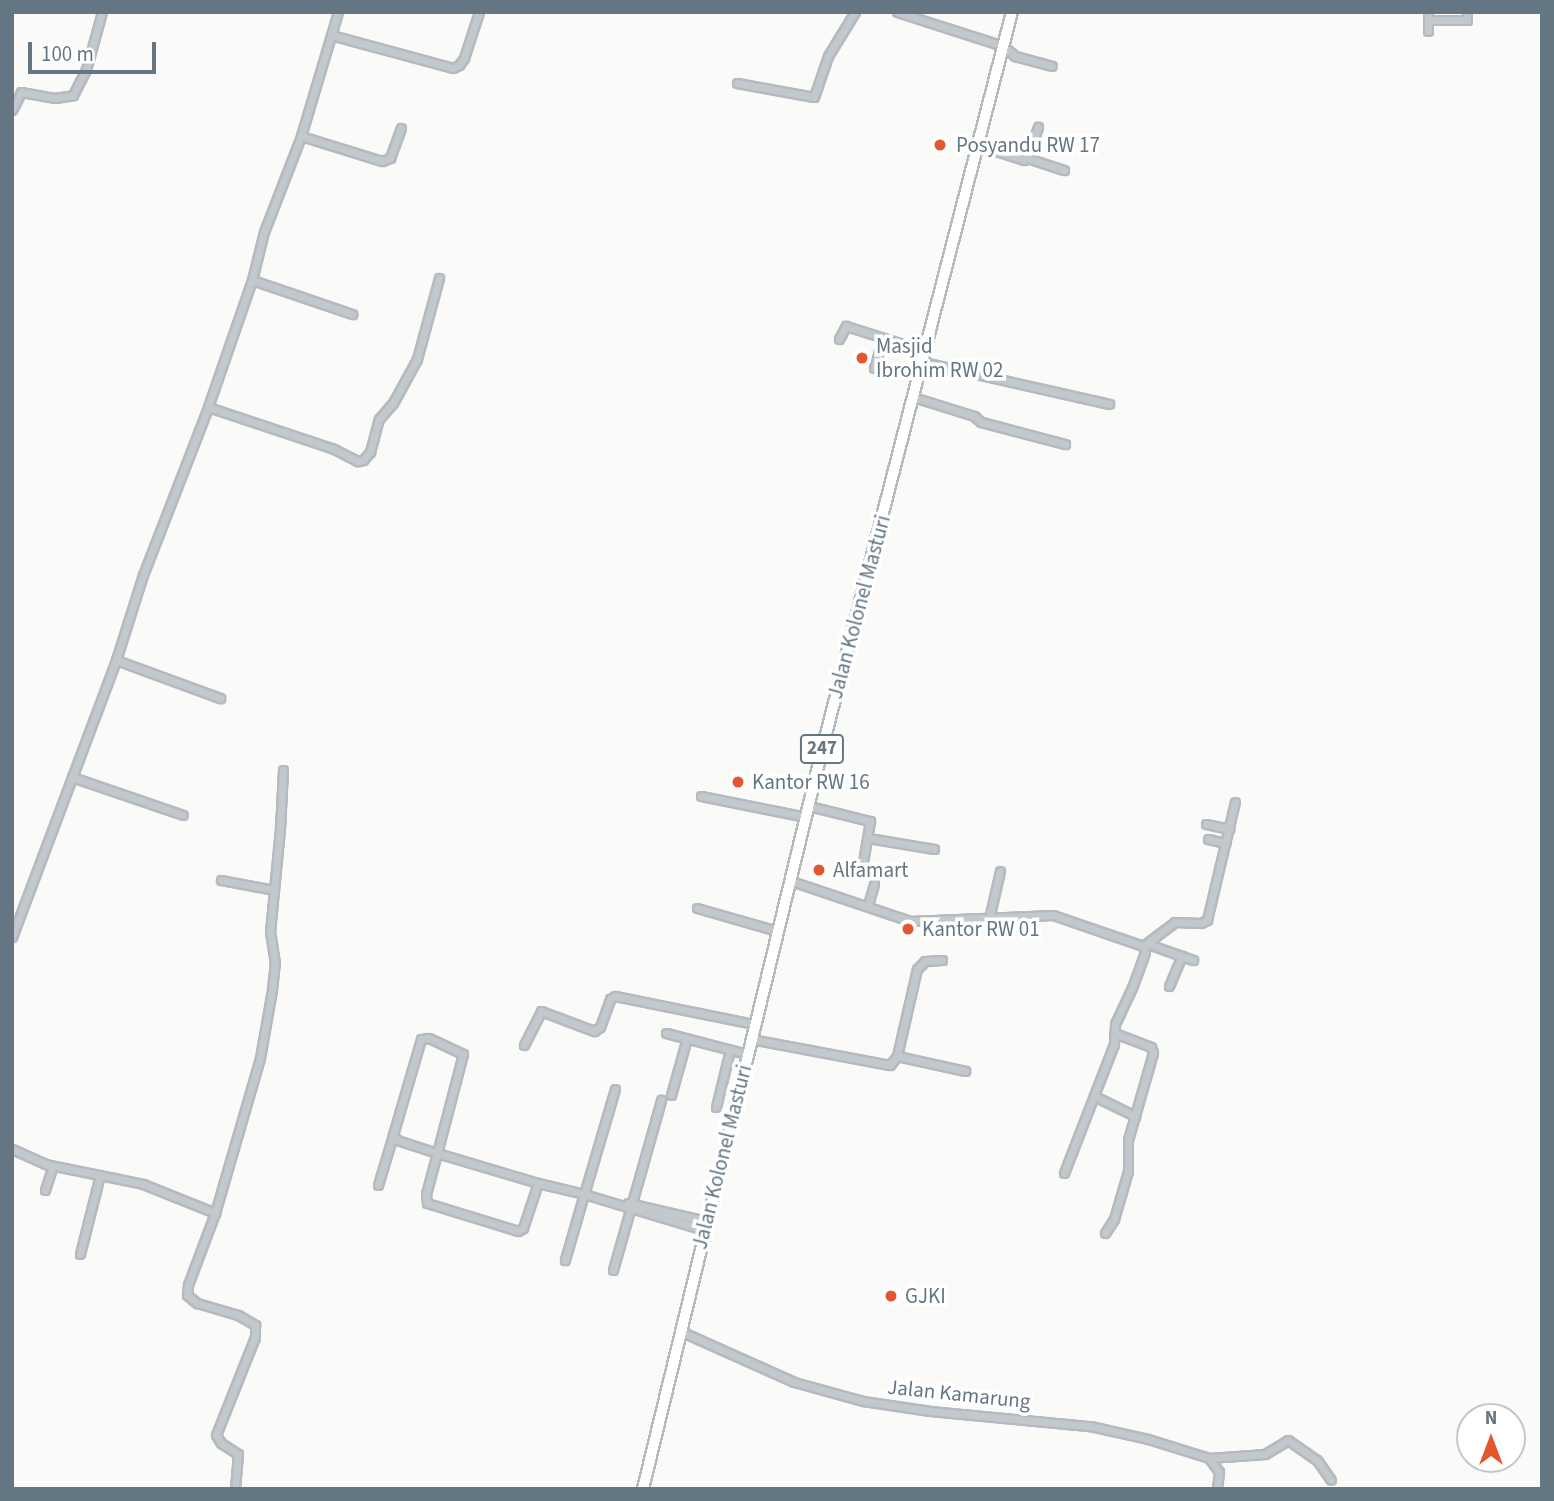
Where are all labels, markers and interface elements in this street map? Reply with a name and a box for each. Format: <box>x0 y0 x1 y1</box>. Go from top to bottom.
scale bar <box>32 28 159 72</box>
text: 100 m <box>41 39 94 69</box>
place label: Posyandu RW 17 <box>956 132 1100 158</box>
marker: Posyandu RW 17 <box>930 135 950 155</box>
place label: Masjid Ibrohim RW 02 <box>876 333 1003 383</box>
marker: Masjid Ibrohim RW 02 <box>854 350 870 366</box>
street label: Jalan Kolonel Masturi <box>822 512 896 702</box>
road number: 247 <box>799 734 845 764</box>
place label: Kantor RW 16 <box>752 769 870 795</box>
marker: Kantor RW 16 <box>730 774 746 790</box>
place label: Alfamart <box>833 857 908 883</box>
marker: Alfamart <box>811 862 827 878</box>
place label: Kantor RW 01 <box>922 916 1040 942</box>
marker: Kantor RW 01 <box>900 921 916 937</box>
street label: Jalan Kolonel Masturi <box>687 1062 757 1252</box>
place label: GJKI <box>905 1283 946 1309</box>
marker: GJKI <box>883 1288 899 1304</box>
street label: Jalan Kamarung <box>886 1374 1032 1414</box>
north arrow <box>1456 1403 1526 1473</box>
text: N <box>1485 1405 1497 1432</box>

